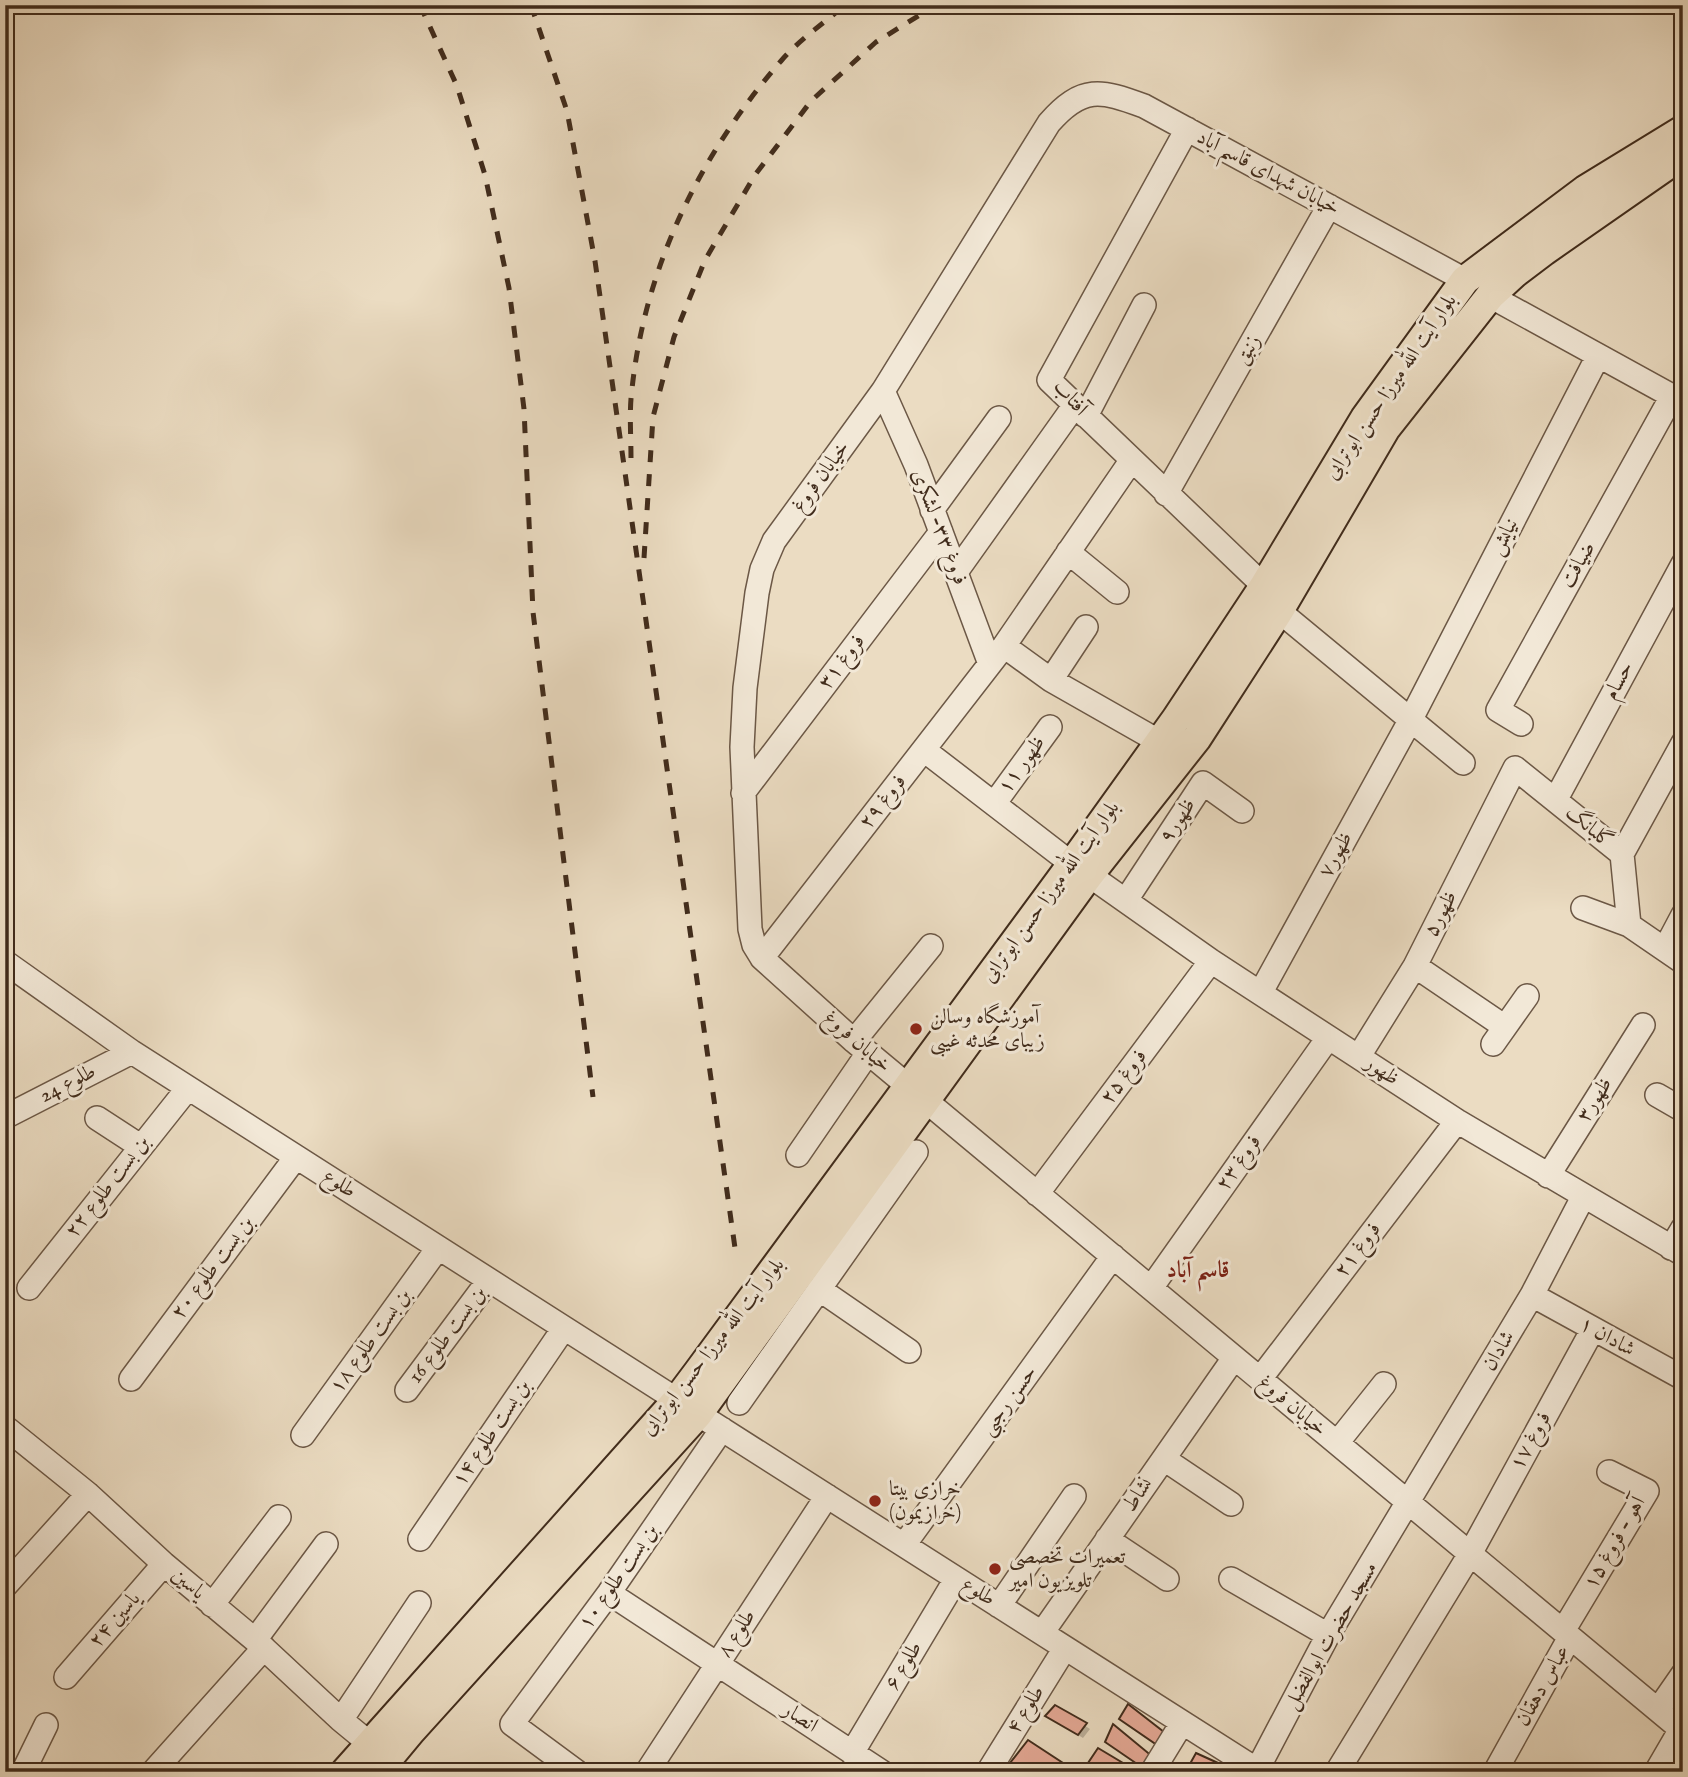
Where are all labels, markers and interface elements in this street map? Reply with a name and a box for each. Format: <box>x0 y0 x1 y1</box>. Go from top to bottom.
street label: خیابان شهدای قاسم آباد <box>1189 123 1345 227</box>
street label: بلوار آیت الله میرزا حسن ابوترابی <box>1315 286 1463 485</box>
street label: زنبق <box>1229 330 1267 370</box>
street label: آفتاب <box>1047 373 1096 424</box>
street label: خیابان فروغ <box>786 436 859 520</box>
street label: فروغ ۳۳- لشکری <box>902 465 973 590</box>
street label: نيايش <box>1483 514 1525 560</box>
street label: ضیافت <box>1554 537 1602 593</box>
street label: فروغ ۳۱ <box>812 629 874 697</box>
street label: حسام <box>1598 657 1643 706</box>
street label: ظهور ۱۱ <box>992 731 1052 799</box>
street label: فروغ ۲۹ <box>853 769 915 837</box>
street label: بلوار آیت الله میرزا حسن ابوترابی <box>972 793 1126 988</box>
street label: ظهور۹ <box>1154 794 1202 848</box>
street label: گلبانگ <box>1560 799 1619 855</box>
street label: ظهور۷ <box>1313 827 1359 883</box>
street label: ظهور۵ <box>1418 886 1464 942</box>
place label: آموزشگاه وسالن زیبای محدثه غیبی <box>930 1003 1045 1057</box>
street label: خیابان فروغ <box>815 1005 897 1081</box>
marker: آموزشگاه وسالن زیبای محدثه غیبی <box>908 1021 924 1037</box>
street label: فروغ ۲۵ <box>1094 1044 1156 1112</box>
street label: ظهور <box>1358 1049 1404 1092</box>
street label: طلوع 24 <box>35 1058 102 1112</box>
street label: ظهور۳ <box>1571 1072 1619 1128</box>
street label: بن بست طلوع ۲۲ <box>60 1130 159 1246</box>
street label: فروغ ۲۳ <box>1210 1130 1270 1198</box>
street label: طلوع <box>315 1163 361 1207</box>
street label: بن بست طلوع ۲۰ <box>165 1211 263 1327</box>
street label: فروغ ۲۱ <box>1328 1217 1390 1285</box>
street label: بلوار آیت الله میرزا حسن ابوترابی <box>631 1249 791 1441</box>
district label: قاسم آباد <box>1167 1256 1229 1292</box>
street label: بن بست طلوع 16 <box>403 1281 496 1391</box>
street label: بن بست طلوع ۱۸ <box>324 1283 420 1400</box>
street label: شادان ۱ <box>1574 1311 1640 1363</box>
street label: شادان <box>1476 1326 1522 1376</box>
street label: حسن رجبی <box>974 1360 1045 1443</box>
street label: خیابان فروغ <box>1250 1369 1332 1445</box>
street label: بن بست طلوع ۱۴ <box>446 1374 540 1493</box>
street label: فروغ ۱۷ <box>1504 1407 1561 1476</box>
street label: نشاط <box>1117 1472 1159 1518</box>
place label: خرازی بیتا (خرازیمون) <box>889 1476 961 1527</box>
street label: آهو - فروغ ۱۵ <box>1577 1489 1656 1596</box>
marker: خرازی بیتا (خرازیمون) <box>867 1493 883 1509</box>
street label: بن بست طلوع ۱۰ <box>573 1519 668 1637</box>
place label: تعمیرات تخصصی تلویزیون امیر <box>1007 1544 1126 1595</box>
street label: مسجد حضرت ابوالفضل <box>1278 1557 1384 1715</box>
marker: تعمیرات تخصصی تلویزیون امیر <box>987 1561 1003 1577</box>
street label: یاسین <box>165 1562 212 1607</box>
street label: طلوع <box>954 1571 1000 1615</box>
street label: یاسین ۲۴ <box>83 1586 147 1654</box>
street label: طلوع ۸ <box>711 1605 765 1665</box>
street label: طلوع ۶ <box>879 1637 932 1697</box>
street label: عباس دهقان <box>1510 1641 1576 1731</box>
street label: طلوع ۴ <box>1001 1681 1054 1741</box>
street label: انصار <box>775 1696 823 1739</box>

